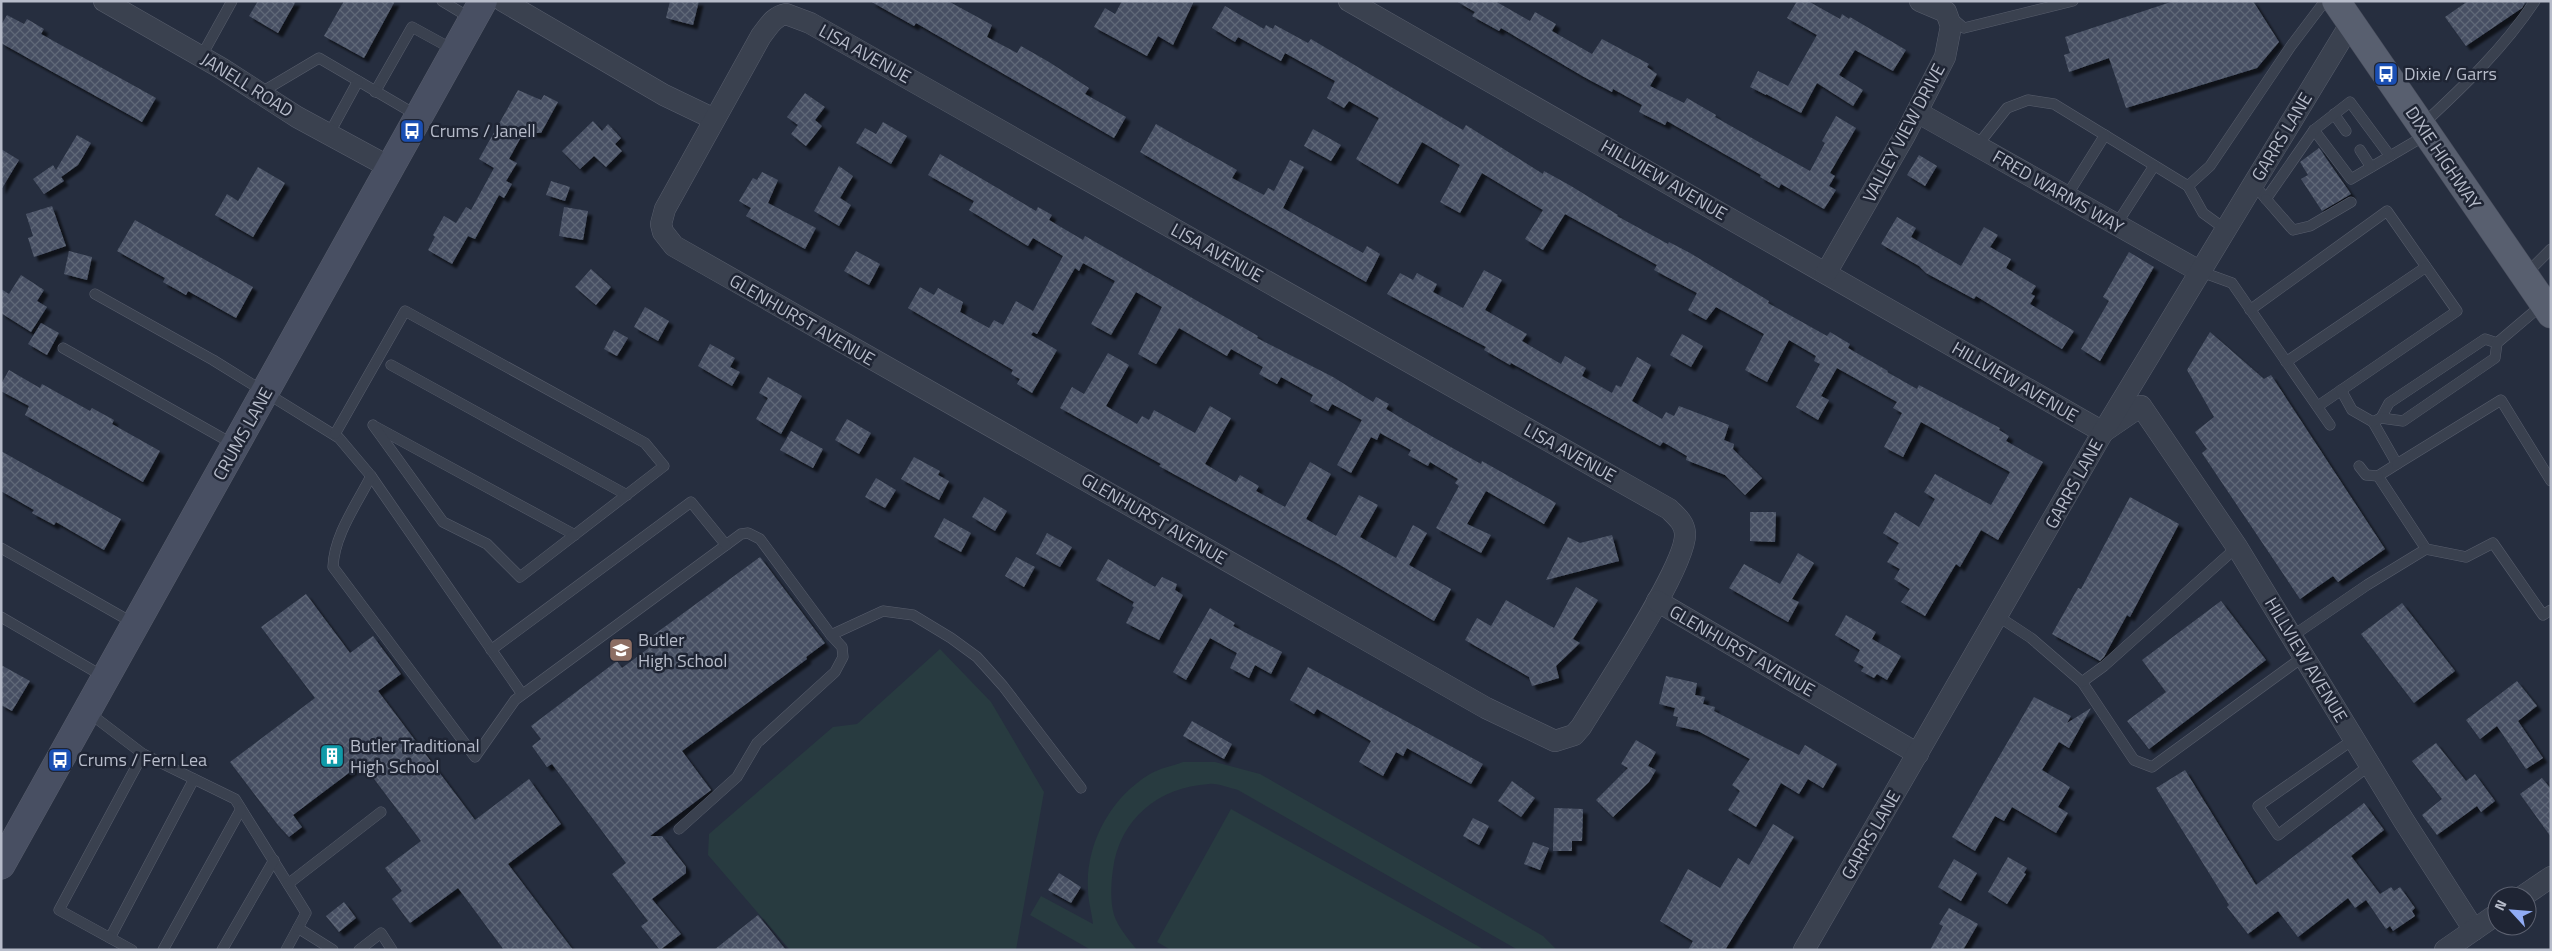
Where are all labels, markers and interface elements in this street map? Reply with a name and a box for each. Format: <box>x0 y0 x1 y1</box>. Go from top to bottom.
street label: LISA AVENUE <box>814 17 916 90</box>
street label: JANELL ROAD <box>196 45 299 124</box>
street label: VALLEY VIEW DRIVE <box>1856 58 1952 207</box>
place label: Dixie / Garrs <box>2404 60 2497 87</box>
bus stop icon: Dixie / Garrs <box>2373 61 2399 87</box>
street label: GARRS LANE <box>2244 87 2319 186</box>
street label: DIXIE HIGHWAY <box>2399 101 2488 215</box>
place label: Crums / Janell <box>430 117 536 144</box>
bus stop icon: Crums / Janell <box>399 118 425 144</box>
street label: HILLVIEW AVENUE <box>1596 132 1732 227</box>
street label: FRED WARMS WAY <box>1988 143 2129 240</box>
street label: LISA AVENUE <box>1166 216 1268 289</box>
street label: GLENHURST AVENUE <box>724 267 880 372</box>
street label: HILLVIEW AVENUE <box>1947 334 2083 429</box>
street label: CRUMS LANE <box>206 382 279 485</box>
street label: LISA AVENUE <box>1519 416 1621 489</box>
street label: GARRS LANE <box>2038 434 2109 534</box>
street label: GLENHURST AVENUE <box>1076 466 1232 571</box>
street label: HILLVIEW AVENUE <box>2258 592 2355 728</box>
street label: GLENHURST AVENUE <box>1664 598 1820 703</box>
place label: Butler High School <box>638 626 727 674</box>
school or university icon: Butler High School <box>608 637 634 663</box>
place label: Butler Traditional High School <box>350 732 480 780</box>
building icon: Butler Traditional High School <box>319 743 345 769</box>
place label: Crums / Fern Lea <box>78 746 207 773</box>
bus stop icon: Crums / Fern Lea <box>47 747 73 773</box>
street label: GARRS LANE <box>1834 785 1907 884</box>
north arrow <box>2487 886 2537 936</box>
text: N <box>2488 896 2511 914</box>

